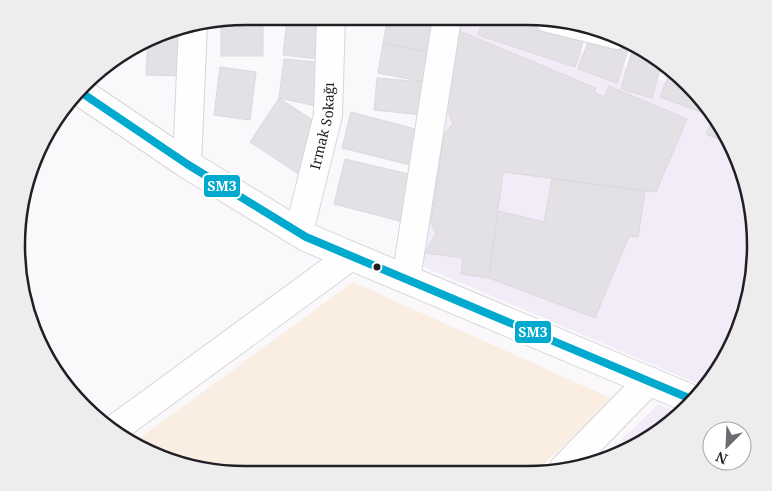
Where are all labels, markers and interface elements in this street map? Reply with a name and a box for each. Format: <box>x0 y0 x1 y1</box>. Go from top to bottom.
street label: Irmak Sokağı <box>305 81 338 171</box>
line badge: SM3 <box>203 174 241 198</box>
text: SM3 <box>207 176 237 195</box>
unlabelled marker <box>372 262 382 272</box>
line badge: SM3 <box>514 320 552 344</box>
text: SM3 <box>518 322 548 341</box>
north arrow <box>702 421 752 471</box>
text: N <box>713 447 730 469</box>

